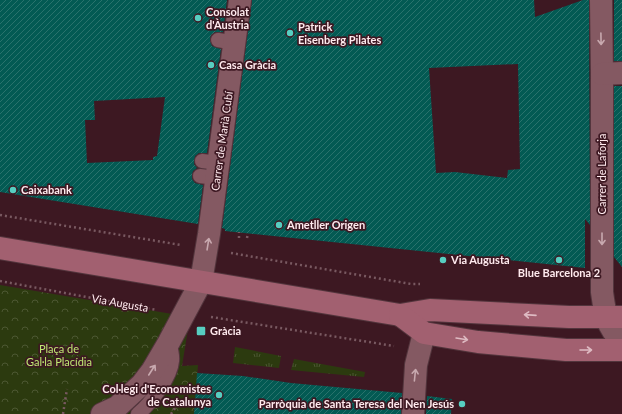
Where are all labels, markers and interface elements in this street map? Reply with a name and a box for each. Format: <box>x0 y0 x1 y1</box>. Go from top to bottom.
place label: Consolat d'Àustria <box>206 5 250 31</box>
marker: Consolat d'Àustria <box>193 13 203 23</box>
place label: Patrick Eisenberg Pilates <box>298 20 381 46</box>
marker: Patrick Eisenberg Pilates <box>285 28 295 38</box>
one-way arrow <box>597 32 605 45</box>
place label: Casa Gràcia <box>219 58 276 71</box>
marker: Casa Gràcia <box>206 60 216 70</box>
street label: Carrer de Marià Cubí <box>208 90 235 192</box>
street label: Carrer de Laforja <box>595 134 608 214</box>
place label: Caixabank <box>21 183 72 196</box>
marker: Caixabank <box>8 185 18 195</box>
place label: Ametller Origen <box>286 218 365 231</box>
marker: Ametller Origen <box>274 220 284 230</box>
one-way arrow <box>598 232 606 245</box>
one-way arrow <box>204 238 212 251</box>
place label: Via Augusta <box>450 253 510 266</box>
marker: Via Augusta <box>438 255 448 265</box>
marker: Blue Barcelona 2 <box>554 255 564 265</box>
place label: Blue Barcelona 2 <box>518 266 600 279</box>
street label: Via Augusta <box>91 291 150 314</box>
one-way arrow <box>524 311 537 318</box>
place label: Gràcia <box>210 324 241 337</box>
marker: Gràcia <box>195 325 207 337</box>
one-way arrow <box>455 335 468 343</box>
park label: Plaça de Gal·la Placídia <box>26 342 92 368</box>
one-way arrow <box>579 346 592 354</box>
one-way arrow <box>148 365 156 376</box>
one-way arrow <box>412 369 419 382</box>
place label: Col·legi d'Economistes de Catalunya <box>102 382 211 408</box>
marker: Col·legi d'Economistes de Catalunya <box>214 390 224 400</box>
place label: Parròquia de Santa Teresa del Nen Jesús <box>259 397 454 410</box>
marker: Parròquia de Santa Teresa del Nen Jesús <box>457 399 467 409</box>

